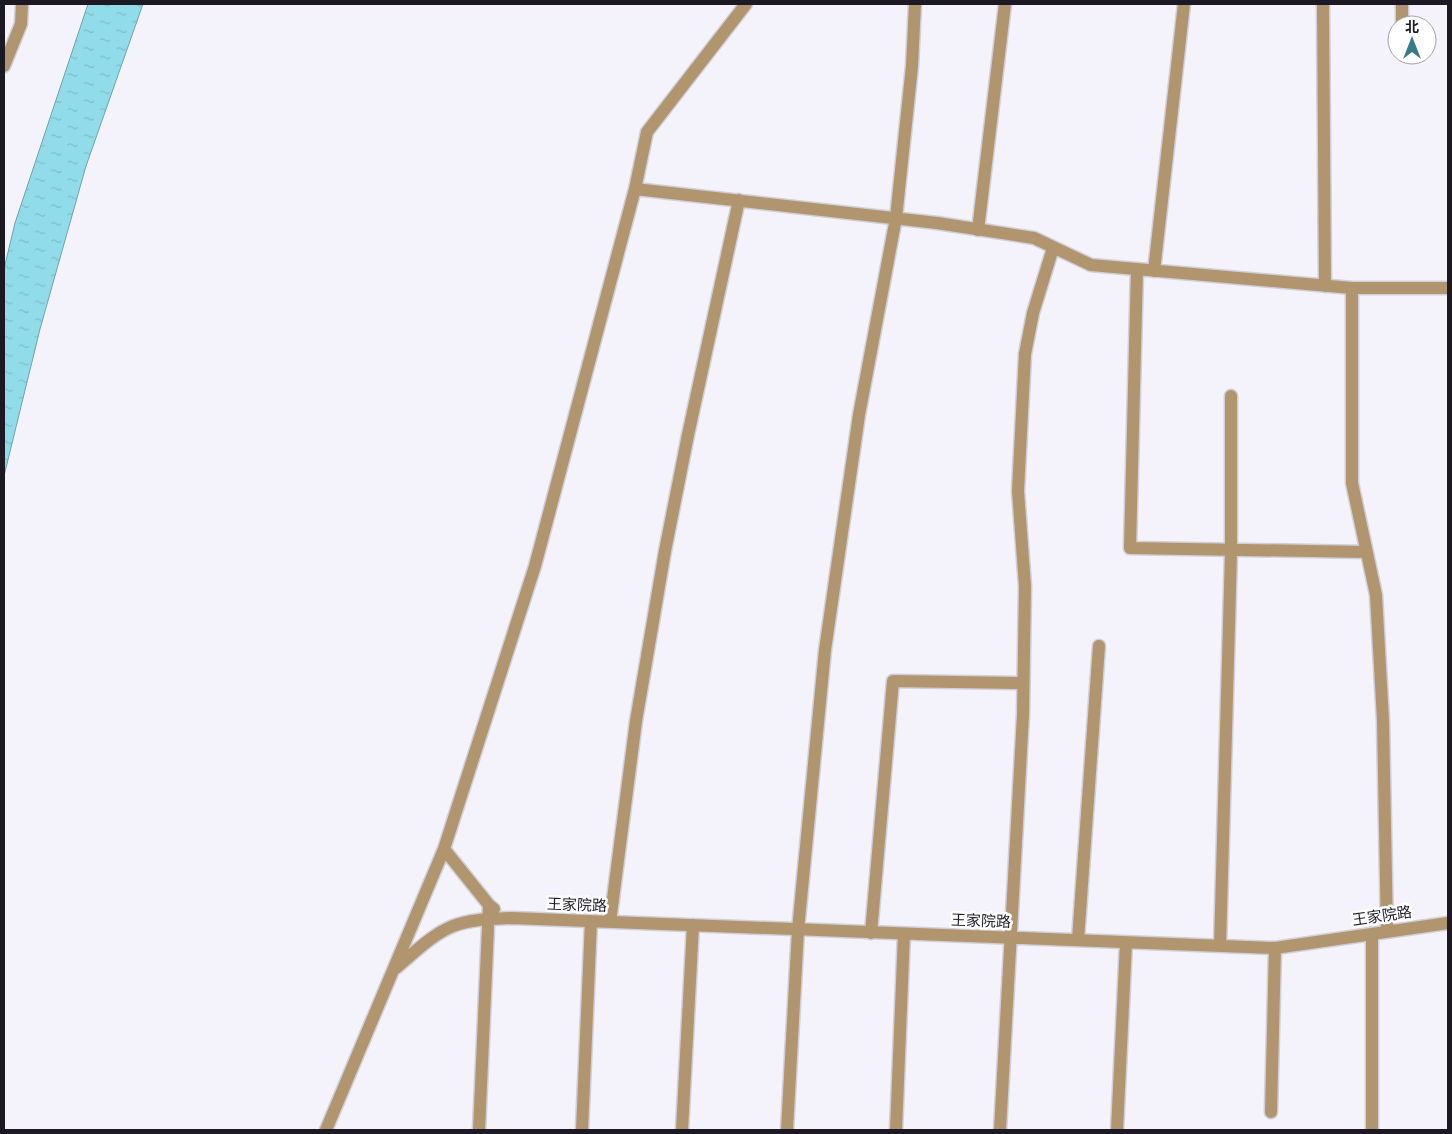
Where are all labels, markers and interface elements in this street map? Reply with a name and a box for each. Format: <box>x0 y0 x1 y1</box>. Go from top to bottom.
north arrow <box>1387 15 1437 65</box>
text: 北 <box>1405 19 1419 35</box>
street label: 王家院路 <box>547 895 607 915</box>
street label: 王家院路 <box>1351 903 1413 929</box>
street label: 王家院路 <box>951 911 1011 931</box>

